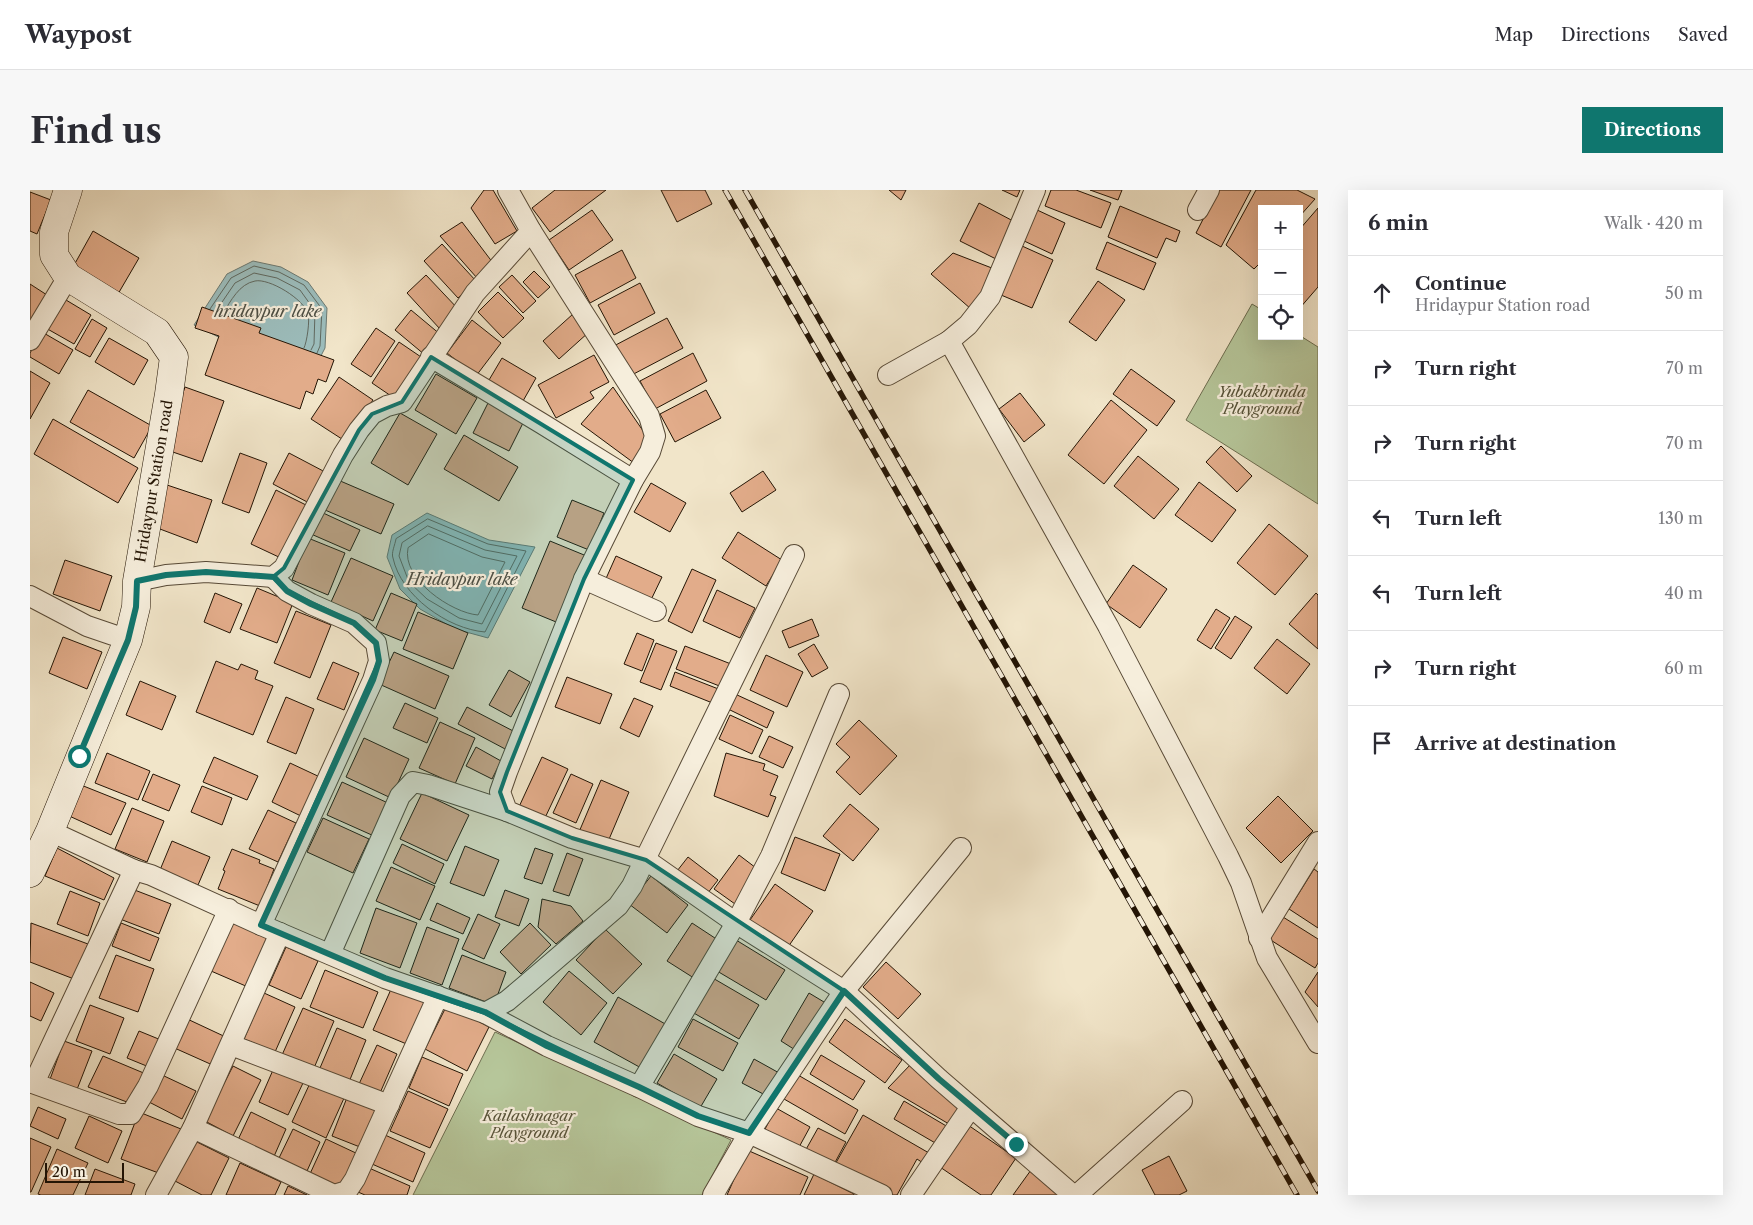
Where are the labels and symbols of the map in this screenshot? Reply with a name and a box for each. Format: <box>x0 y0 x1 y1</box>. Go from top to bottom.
water label: hridaypur lake <box>214 301 323 321</box>
park label: Yubakbrinda Playground <box>1218 382 1306 418</box>
street label: Hridaypur Station road <box>130 399 177 564</box>
water label: Hridaypur lake <box>404 569 519 589</box>
route start <box>68 745 91 768</box>
park label: Kailashnagar Playground <box>482 1106 576 1142</box>
route end <box>1005 1133 1028 1156</box>
scale bar <box>45 1160 124 1183</box>

